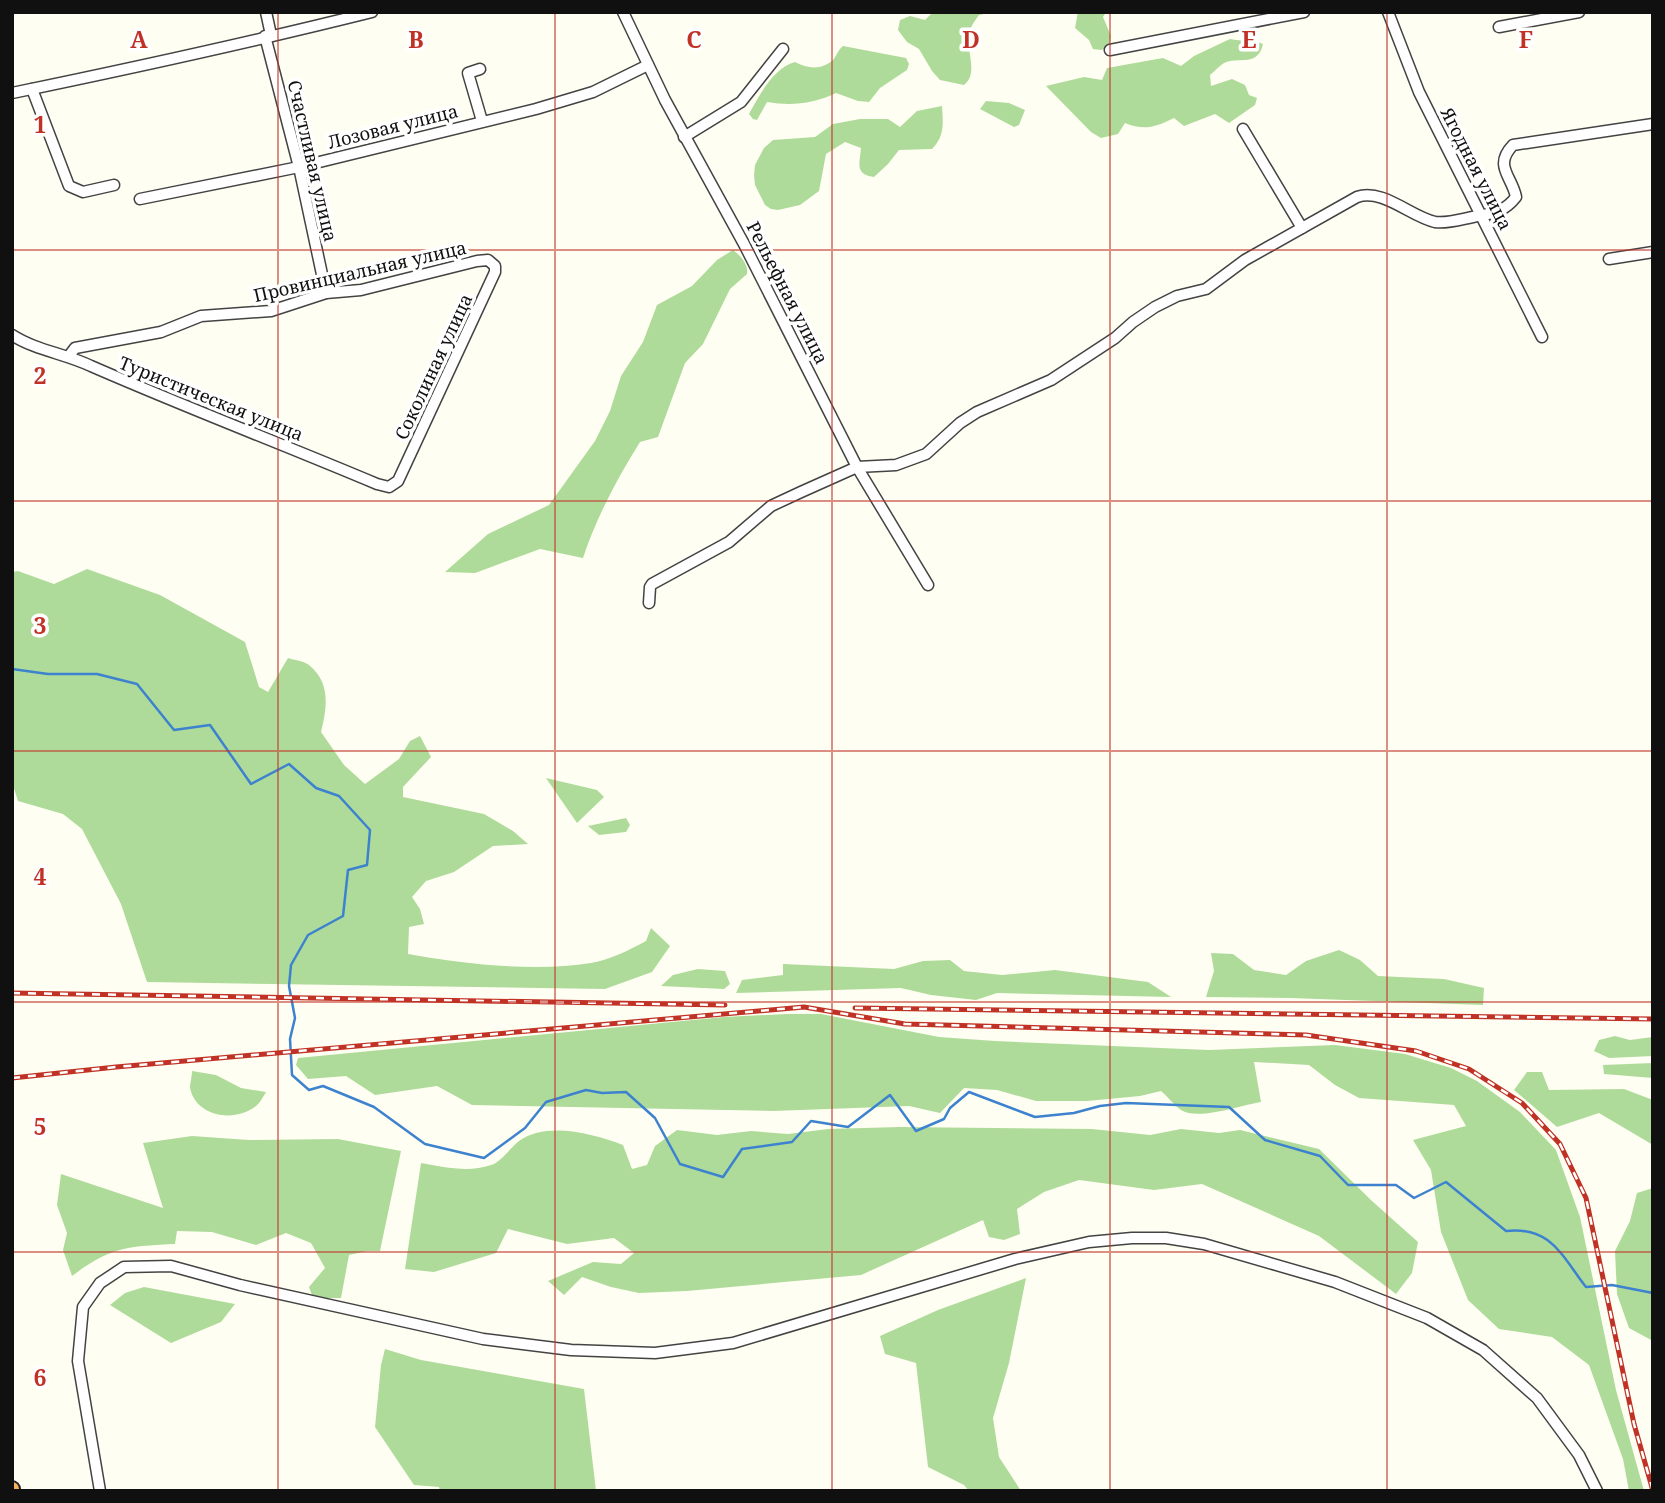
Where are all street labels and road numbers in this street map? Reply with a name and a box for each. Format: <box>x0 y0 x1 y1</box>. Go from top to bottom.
street label: Счастливая улица <box>283 78 343 244</box>
street label: Лозовая улица <box>325 98 460 154</box>
street label: Ягодная улица <box>1435 102 1518 234</box>
street label: Рельефная улица <box>742 217 834 368</box>
street label: Провинциальная улица <box>251 235 469 307</box>
street label: Соколиная улица <box>389 290 477 443</box>
street label: Туристическая улица <box>116 350 307 446</box>

